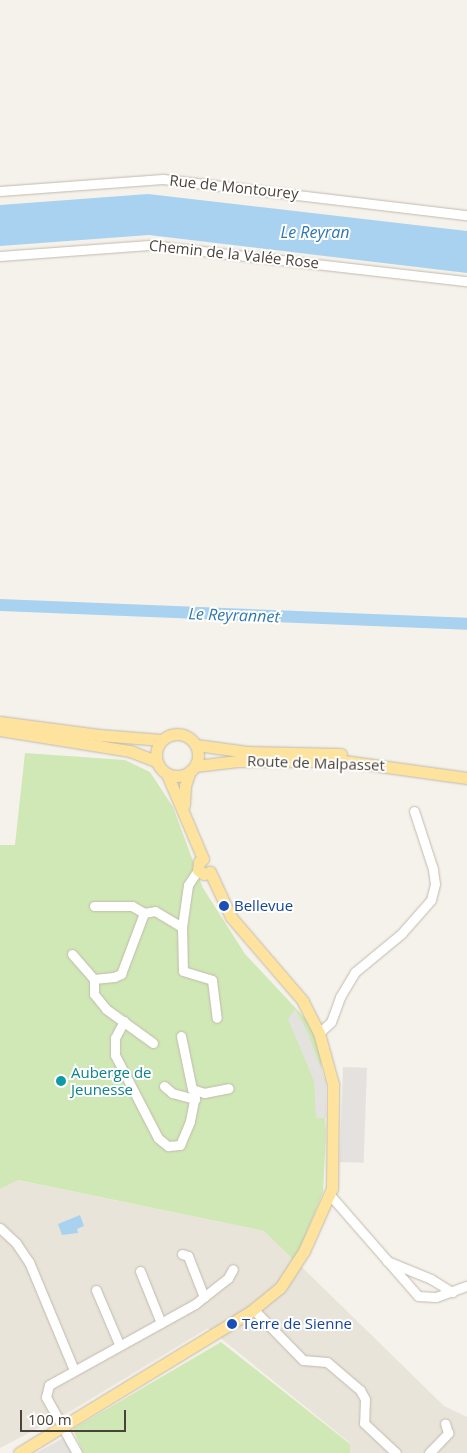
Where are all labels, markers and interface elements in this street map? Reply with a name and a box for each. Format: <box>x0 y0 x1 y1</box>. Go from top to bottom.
street label: Rue de Montourey <box>169 171 299 203</box>
water label: Le Reyran <box>281 222 349 242</box>
street label: Chemin de la Valée Rose <box>148 236 320 272</box>
water label: Le Reyrannet <box>188 604 280 626</box>
street label: Route de Malpasset <box>247 752 385 774</box>
place label: Bellevue <box>234 897 293 915</box>
marker: Bellevue <box>218 900 230 912</box>
place label: Auberge de Jeunesse <box>71 1063 151 1098</box>
marker: Auberge de Jeunesse <box>55 1075 67 1087</box>
place label: Terre de Sienne <box>242 1315 352 1333</box>
marker: Terre de Sienne <box>226 1318 238 1330</box>
scale bar <box>22 1400 129 1432</box>
text: 100 m <box>28 1409 72 1429</box>

